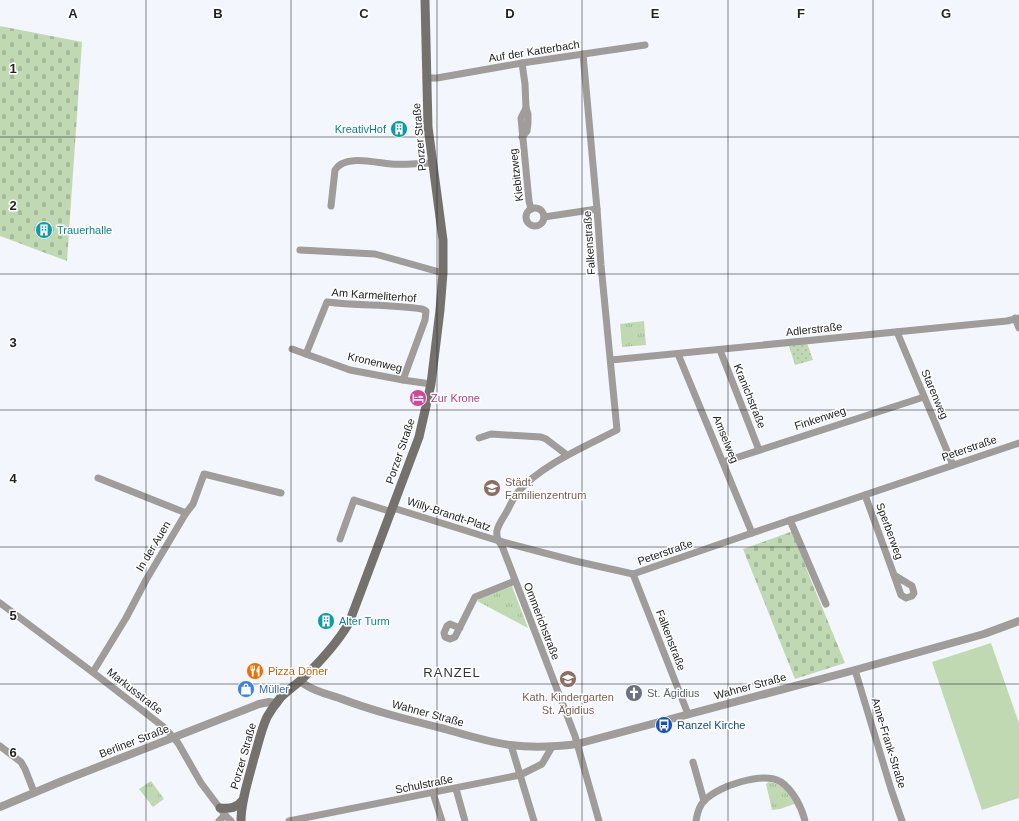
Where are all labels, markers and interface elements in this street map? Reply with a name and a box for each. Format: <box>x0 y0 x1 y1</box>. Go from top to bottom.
text: A <box>68 6 78 21</box>
text: B <box>213 6 223 21</box>
text: C <box>359 6 369 21</box>
text: D <box>505 6 515 21</box>
text: E <box>651 6 660 21</box>
text: F <box>797 6 805 21</box>
text: G <box>941 6 951 21</box>
street label: Auf der Katterbach <box>488 38 580 64</box>
text: 1 <box>9 61 17 76</box>
street label: Porzer Straße <box>410 102 428 172</box>
building icon: KreativHof <box>389 119 409 139</box>
place label: KreativHof <box>335 123 387 135</box>
street label: Kiebitzweg <box>507 148 525 202</box>
text: 2 <box>9 198 17 213</box>
street label: Falkenstraße <box>581 211 597 275</box>
building icon: Trauerhalle <box>34 220 54 240</box>
place label: Trauerhalle <box>57 224 112 236</box>
street label: Am Karmeliterhof <box>331 286 418 304</box>
street label: Adlerstraße <box>785 320 843 338</box>
text: 3 <box>9 335 17 350</box>
street label: Kronenweg <box>347 350 403 374</box>
street label: Kranichstraße <box>732 362 768 430</box>
street label: Starenweg <box>919 367 951 421</box>
hotel icon: Zur Krone <box>408 388 428 408</box>
place label: Zur Krone <box>431 392 480 404</box>
street label: Finkenweg <box>793 404 847 432</box>
street label: Amselweg <box>711 413 741 465</box>
street label: Porzer Straße <box>383 417 417 485</box>
street label: Peterstraße <box>940 433 998 463</box>
text: 4 <box>9 471 17 486</box>
place label: Städt. Familienzentrum <box>505 476 586 501</box>
school or university icon: Städt. Familienzentrum <box>482 478 502 498</box>
street label: Willy-Brandt-Platz <box>406 495 492 533</box>
street label: Sperberweg <box>874 501 906 561</box>
street label: In der Auen <box>133 519 173 573</box>
street label: Peterstraße <box>636 537 694 567</box>
street label: Ommerichstraße <box>522 581 562 661</box>
text: 5 <box>9 608 17 623</box>
street label: Falkenstraße <box>654 608 688 672</box>
building icon: Alter Turm <box>316 611 336 631</box>
place label: Alter Turm <box>339 615 390 627</box>
restaurant icon: Pizza Döner <box>245 661 265 681</box>
place label: Pizza Döner <box>268 665 328 677</box>
district label: RANZEL <box>423 665 481 680</box>
street label: Markusstraße <box>105 666 165 716</box>
school or university icon: Kath. Kindergarten St. Ägidius <box>558 669 578 689</box>
street label: Wahner Straße <box>713 671 787 701</box>
shop icon: Müller <box>236 679 256 699</box>
place label: Müller <box>259 683 289 695</box>
church icon: St. Ägidius <box>624 683 644 703</box>
place label: St. Ägidius <box>647 687 700 699</box>
place label: Kath. Kindergarten St. Ägidius <box>522 691 614 716</box>
street label: Anne-Frank-Straße <box>869 696 909 790</box>
street label: Wahner Straße <box>391 698 465 728</box>
bus stop icon: Ranzel Kirche <box>654 715 674 735</box>
place label: Ranzel Kirche <box>677 719 745 731</box>
street label: Porzer Straße <box>228 721 258 791</box>
street label: Berliner Straße <box>97 722 171 760</box>
text: 6 <box>9 745 17 760</box>
street label: Schulstraße <box>394 773 454 795</box>

